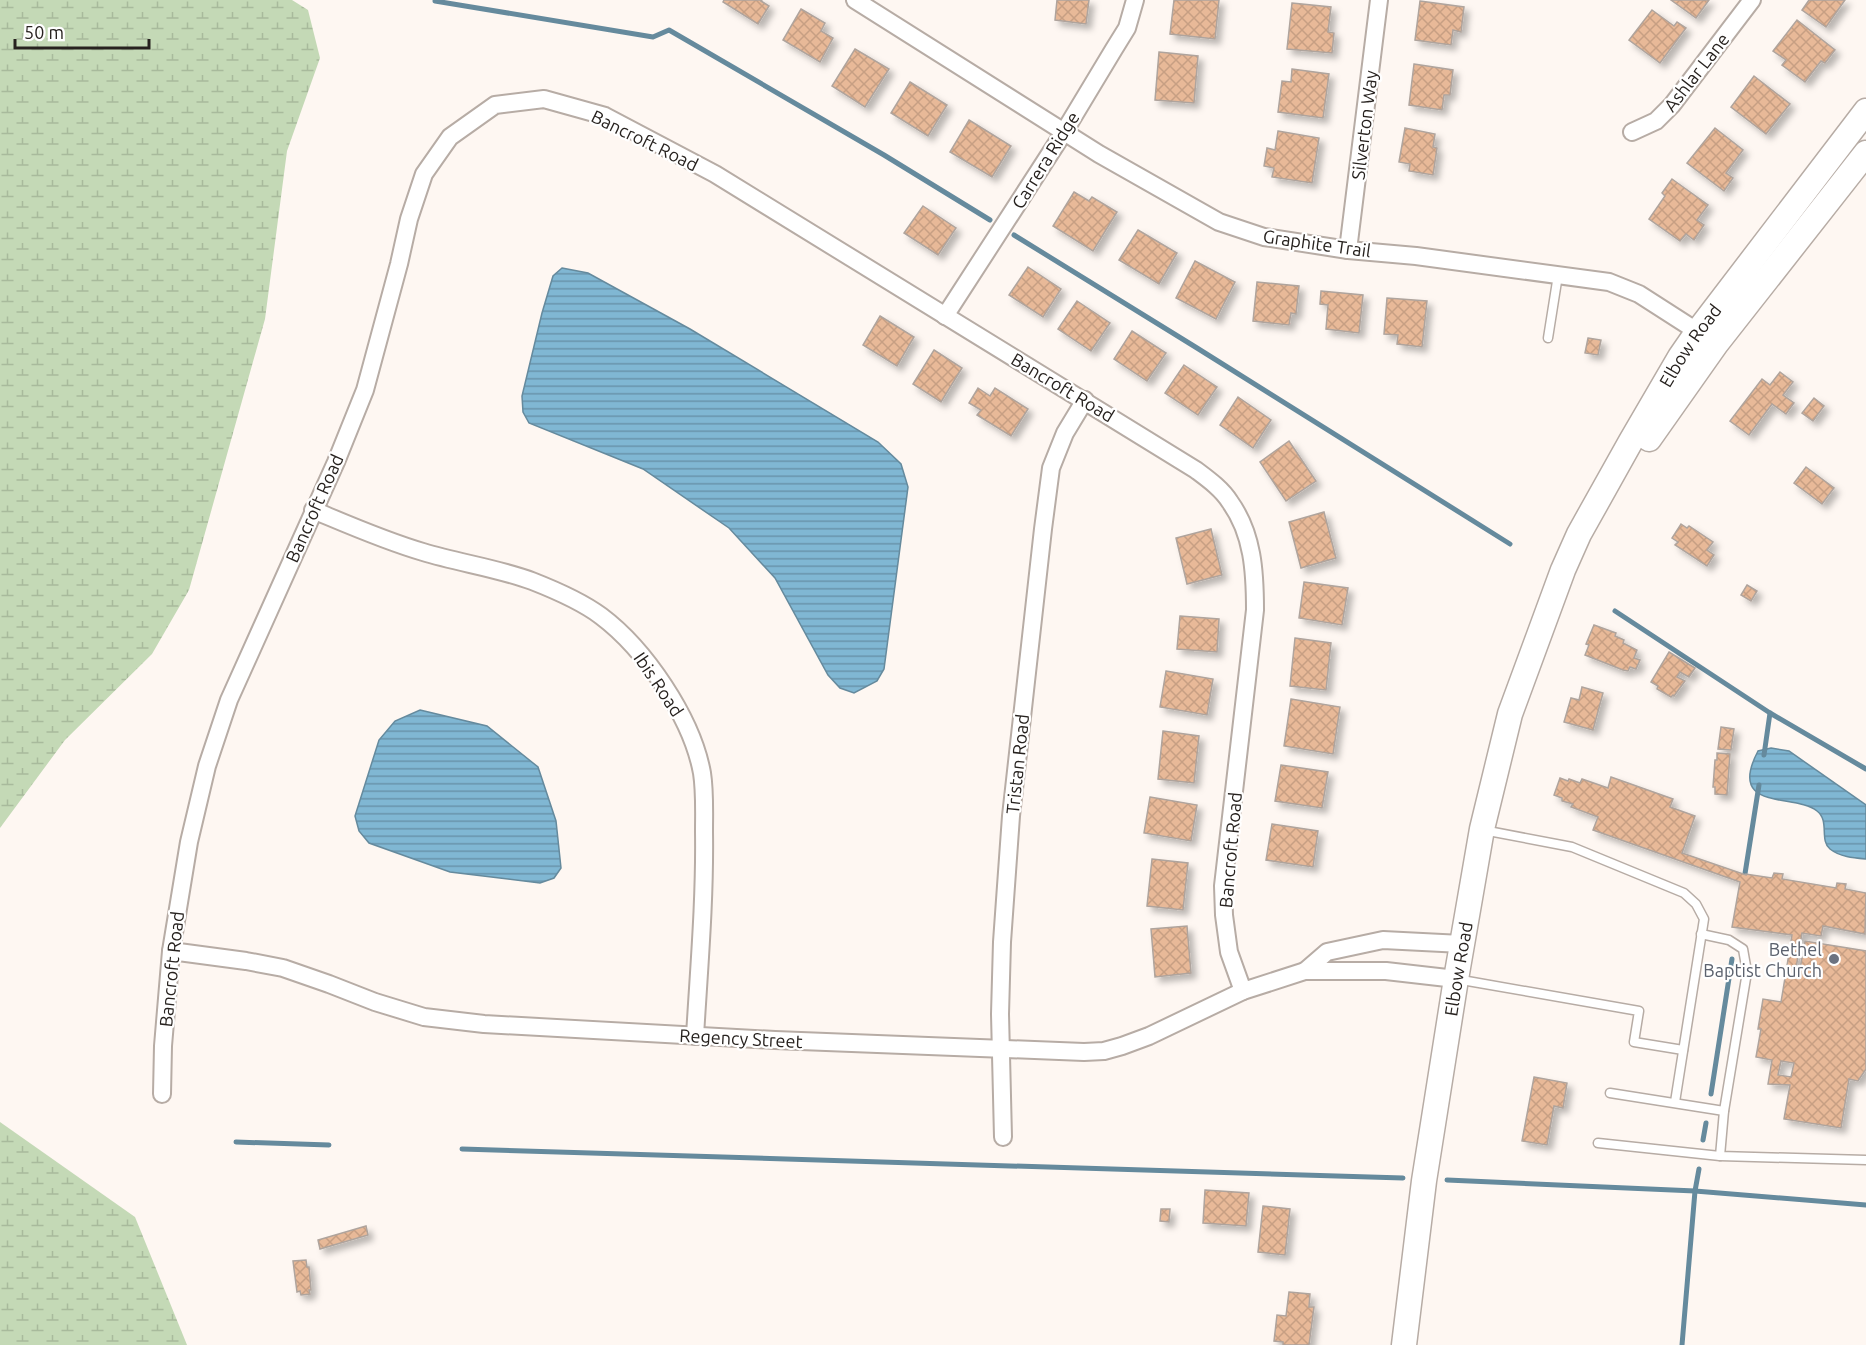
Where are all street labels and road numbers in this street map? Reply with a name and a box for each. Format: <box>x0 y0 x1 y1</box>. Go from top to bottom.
street label: Ashlar Lane <box>1659 29 1733 115</box>
street label: Silverton Way <box>1347 69 1381 181</box>
street label: Bancroft Road <box>588 106 702 174</box>
street label: Carrera Ridge <box>1007 108 1083 212</box>
street label: Graphite Trail <box>1262 226 1373 261</box>
street label: Elbow Road <box>1655 300 1725 390</box>
street label: Bancroft Road <box>1008 348 1118 426</box>
street label: Bancroft Road <box>281 451 347 565</box>
street label: Ibis Road <box>630 648 688 720</box>
street label: Tristan Road <box>1002 713 1032 815</box>
street label: Bancroft Road <box>1215 791 1245 909</box>
street label: Bancroft Road <box>155 910 187 1028</box>
street label: Elbow Road <box>1440 920 1476 1018</box>
street label: Regency Street <box>679 1025 803 1051</box>

